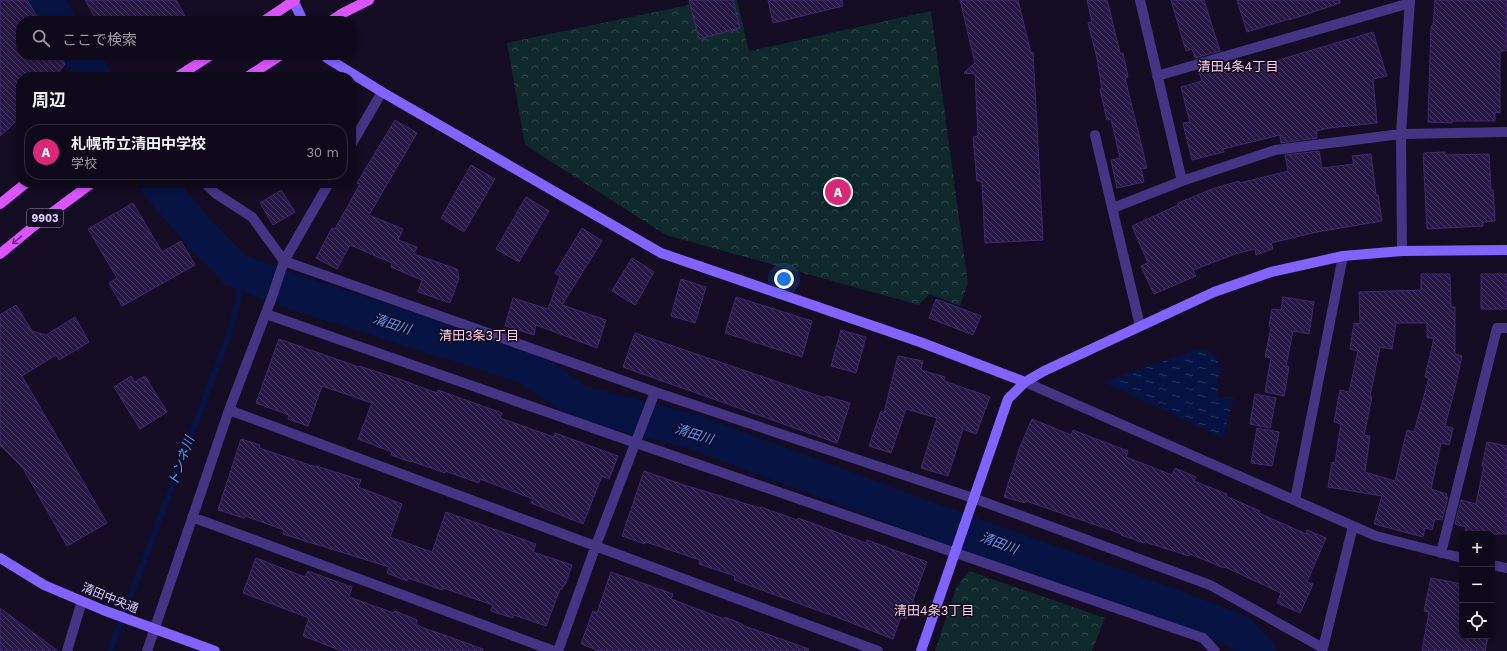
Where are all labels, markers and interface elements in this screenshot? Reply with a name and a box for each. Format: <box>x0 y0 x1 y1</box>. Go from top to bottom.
search box <box>16 16 356 60</box>
icon: search <box>30 27 52 49</box>
text: ここで検索 <box>62 31 137 49</box>
district label: 清田4条4丁目 <box>1198 59 1278 74</box>
text: 周辺 <box>32 90 66 110</box>
text: 札幌市立清田中学校 <box>71 135 206 153</box>
text: A <box>42 145 50 160</box>
text: 30 m <box>307 145 339 160</box>
text: 学校 <box>71 156 97 171</box>
pin: A <box>825 177 851 207</box>
road number: 9903 <box>27 209 63 227</box>
one-way arrow <box>11 236 22 245</box>
your location <box>774 269 794 289</box>
water label: 清田川 <box>371 311 415 338</box>
district label: 清田3条3丁目 <box>439 328 519 343</box>
water label: 清田川 <box>673 421 717 447</box>
water label: トンネ川 <box>165 432 198 488</box>
water label: 清田川 <box>978 529 1022 557</box>
map controls <box>1459 531 1495 639</box>
button: + <box>1459 531 1495 567</box>
button: − <box>1459 567 1495 603</box>
street label: 清田中央通 <box>80 580 140 616</box>
district label: 清田4条3丁目 <box>894 603 974 618</box>
button: locate <box>1459 603 1495 639</box>

